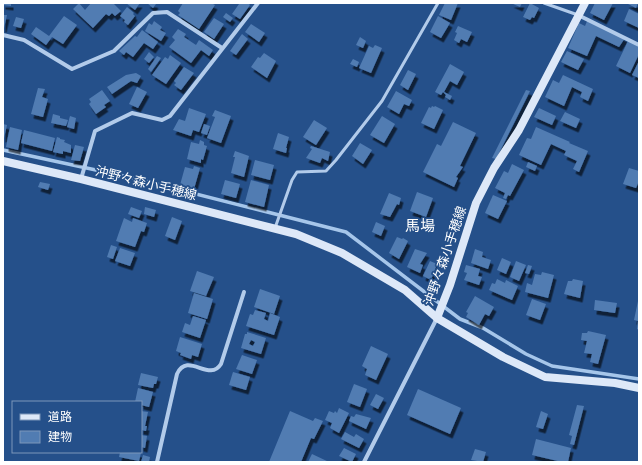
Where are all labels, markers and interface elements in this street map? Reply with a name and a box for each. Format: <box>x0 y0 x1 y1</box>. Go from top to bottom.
street label: 沖野々森小手穂線 <box>94 163 198 203</box>
street label: 沖野々森小手穂線 <box>421 204 469 308</box>
district label: 馬場 <box>405 217 435 235</box>
legend <box>12 401 142 453</box>
text: 道路 <box>48 410 72 424</box>
text: 建物 <box>48 430 72 444</box>

